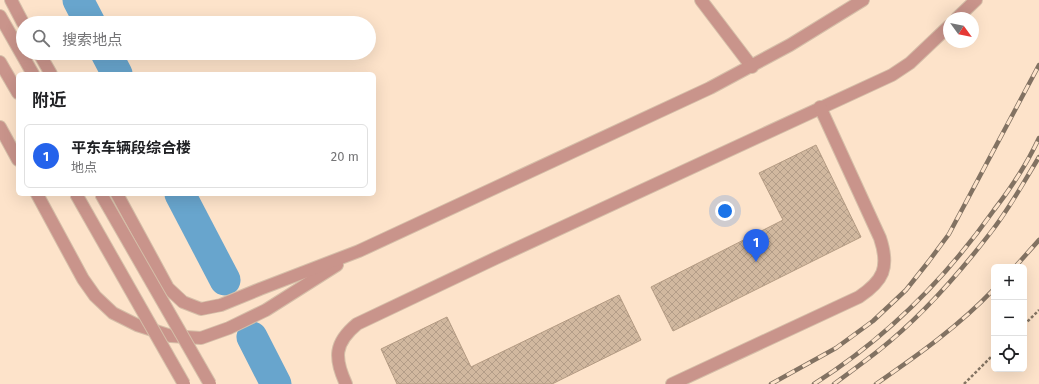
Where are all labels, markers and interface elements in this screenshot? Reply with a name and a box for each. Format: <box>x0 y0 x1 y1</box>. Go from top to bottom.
north arrow <box>943 12 979 48</box>
search box <box>16 16 376 60</box>
icon: search <box>30 27 52 49</box>
text: 搜索地点 <box>62 31 122 49</box>
text: 附近 <box>32 90 66 111</box>
text: 平东车辆段综合楼 <box>71 139 191 157</box>
text: 1 <box>43 149 49 164</box>
text: 20 m <box>331 149 359 164</box>
text: 地点 <box>71 160 97 175</box>
your location <box>715 201 735 221</box>
pin: 1 <box>743 229 769 262</box>
map controls <box>991 264 1027 372</box>
button: + <box>991 264 1027 300</box>
button: − <box>991 300 1027 336</box>
button: locate <box>991 336 1027 372</box>

